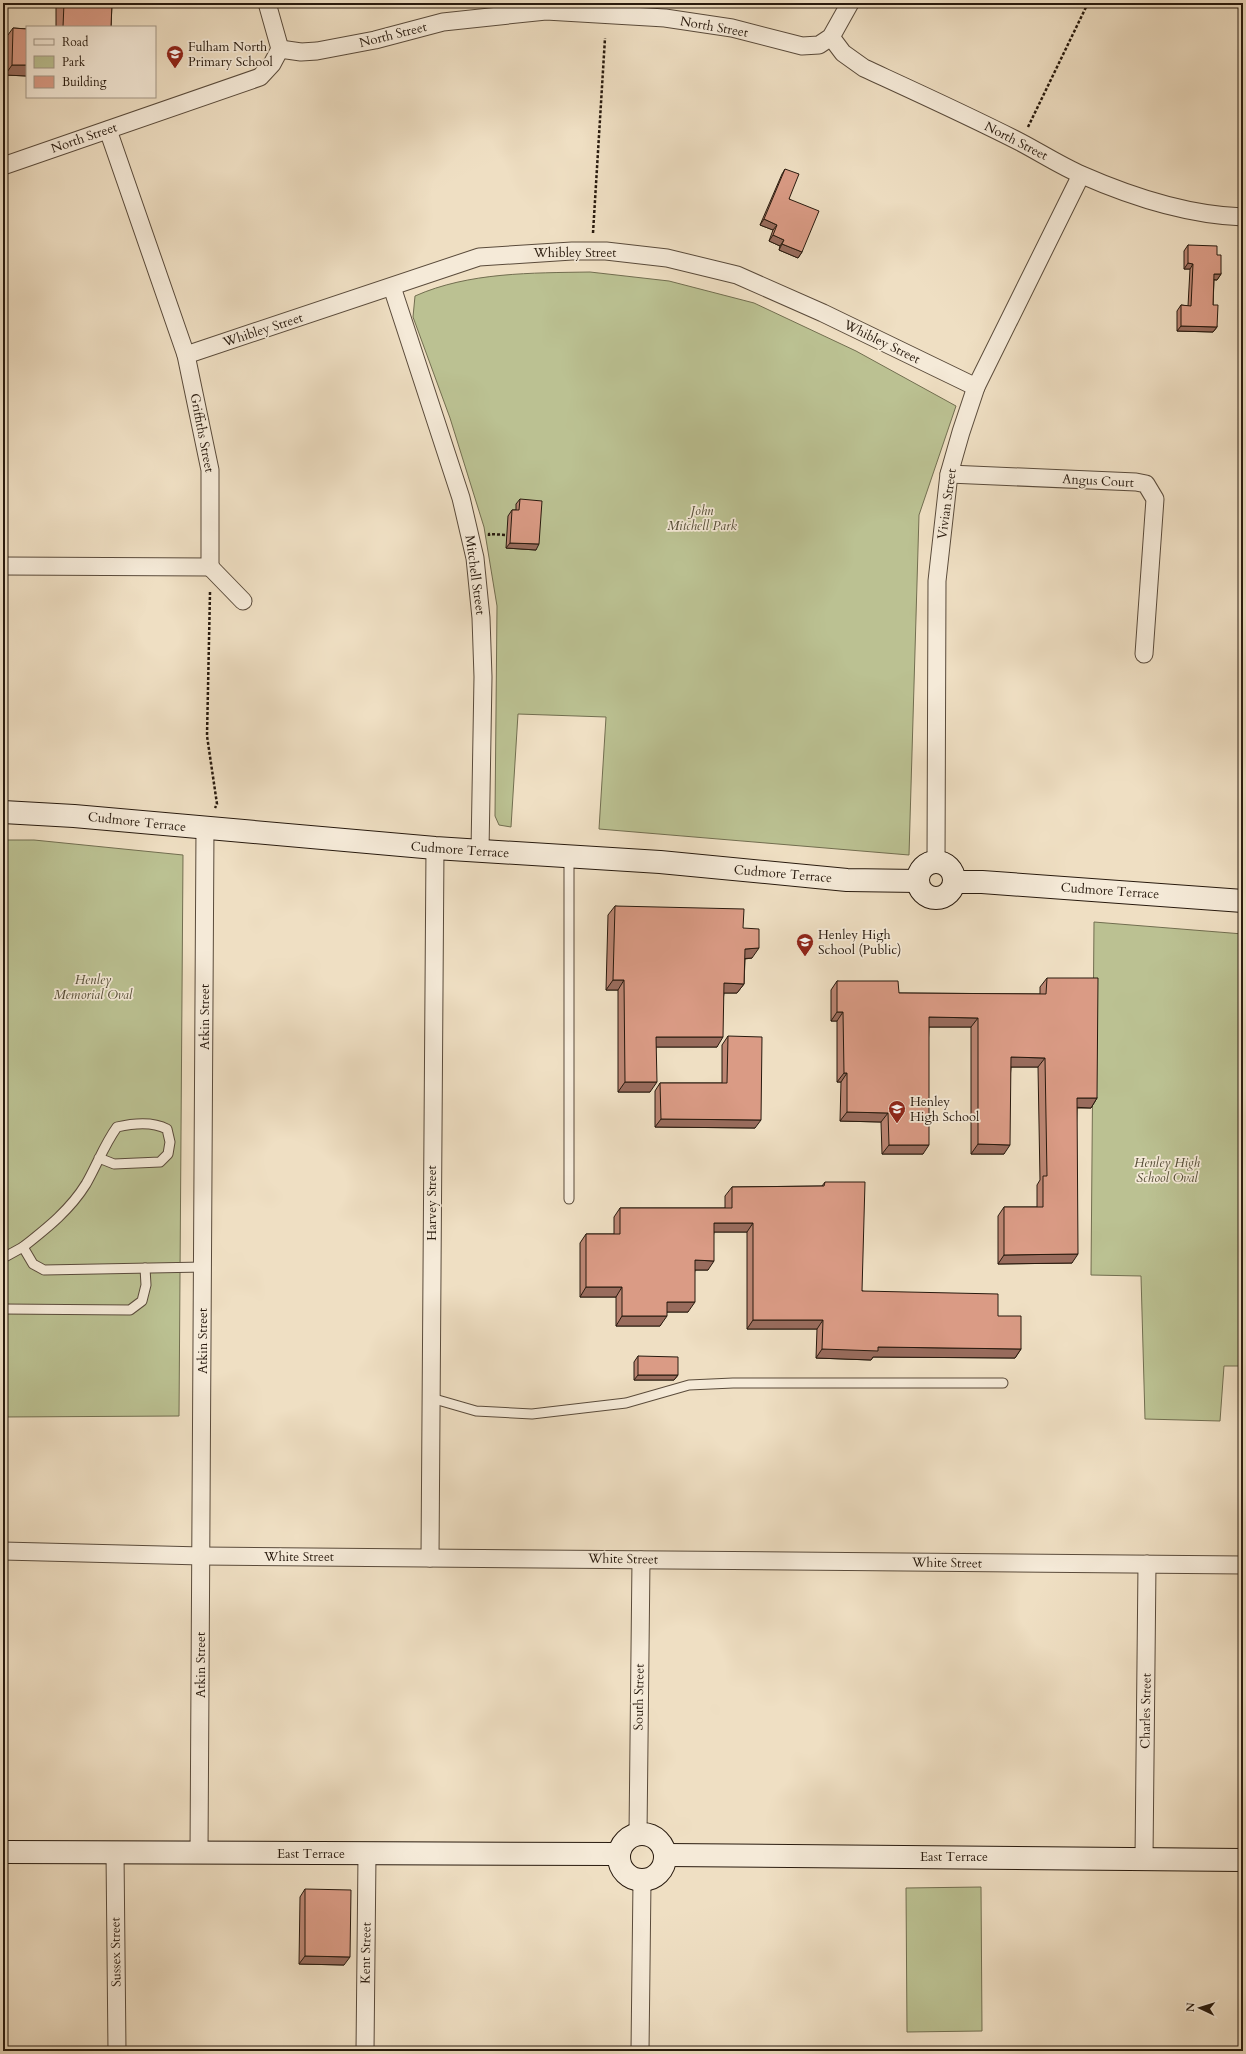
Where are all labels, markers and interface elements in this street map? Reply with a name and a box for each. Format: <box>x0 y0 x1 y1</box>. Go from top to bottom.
street label: North Street <box>679 12 749 42</box>
street label: North Street <box>357 18 429 52</box>
legend <box>26 26 156 98</box>
text: Road <box>62 34 89 50</box>
place label: Fulham North Primary School <box>188 38 273 71</box>
school or university icon: Fulham North Primary School <box>165 44 185 69</box>
text: Park <box>62 54 86 70</box>
text: Building <box>62 74 107 90</box>
street label: North Street <box>981 117 1051 165</box>
street label: North Street <box>49 118 119 158</box>
street label: Whibley Street <box>533 244 616 262</box>
street label: Whibley Street <box>220 309 305 352</box>
street label: Whibley Street <box>840 315 923 368</box>
street label: Griffiths Street <box>186 392 218 474</box>
street label: Vivian Street <box>933 467 961 541</box>
street label: Angus Court <box>1062 470 1134 492</box>
park label: John Mitchell Park <box>667 502 737 535</box>
street label: Mitchell Street <box>460 534 490 616</box>
street label: Cudmore Terrace <box>87 808 187 836</box>
street label: Cudmore Terrace <box>410 838 510 862</box>
street label: Cudmore Terrace <box>733 861 833 887</box>
street label: Cudmore Terrace <box>1060 879 1160 903</box>
place label: Henley High School (Public) <box>818 926 901 959</box>
school or university icon: Henley High School (Public) <box>795 932 815 957</box>
park label: Henley Memorial Oval <box>54 971 133 1004</box>
street label: Atkin Street <box>196 984 214 1050</box>
place label: Henley High School <box>910 1093 980 1126</box>
school or university icon: Henley High School <box>887 1099 907 1124</box>
park label: Henley High School Oval <box>1134 1154 1201 1187</box>
street label: Harvey Street <box>423 1165 441 1241</box>
street label: Atkin Street <box>194 1308 212 1374</box>
street label: White Street <box>263 1548 334 1566</box>
street label: White Street <box>587 1549 658 1569</box>
street label: White Street <box>911 1553 982 1573</box>
street label: Atkin Street <box>192 1632 210 1698</box>
street label: South Street <box>629 1664 649 1730</box>
street label: Charles Street <box>1136 1673 1156 1749</box>
street label: East Terrace <box>277 1845 345 1863</box>
street label: East Terrace <box>920 1848 988 1866</box>
street label: Sussex Street <box>106 1917 126 1987</box>
street label: Kent Street <box>356 1922 376 1984</box>
north arrow <box>1180 1988 1220 2028</box>
text: N <box>1183 2002 1198 2013</box>

